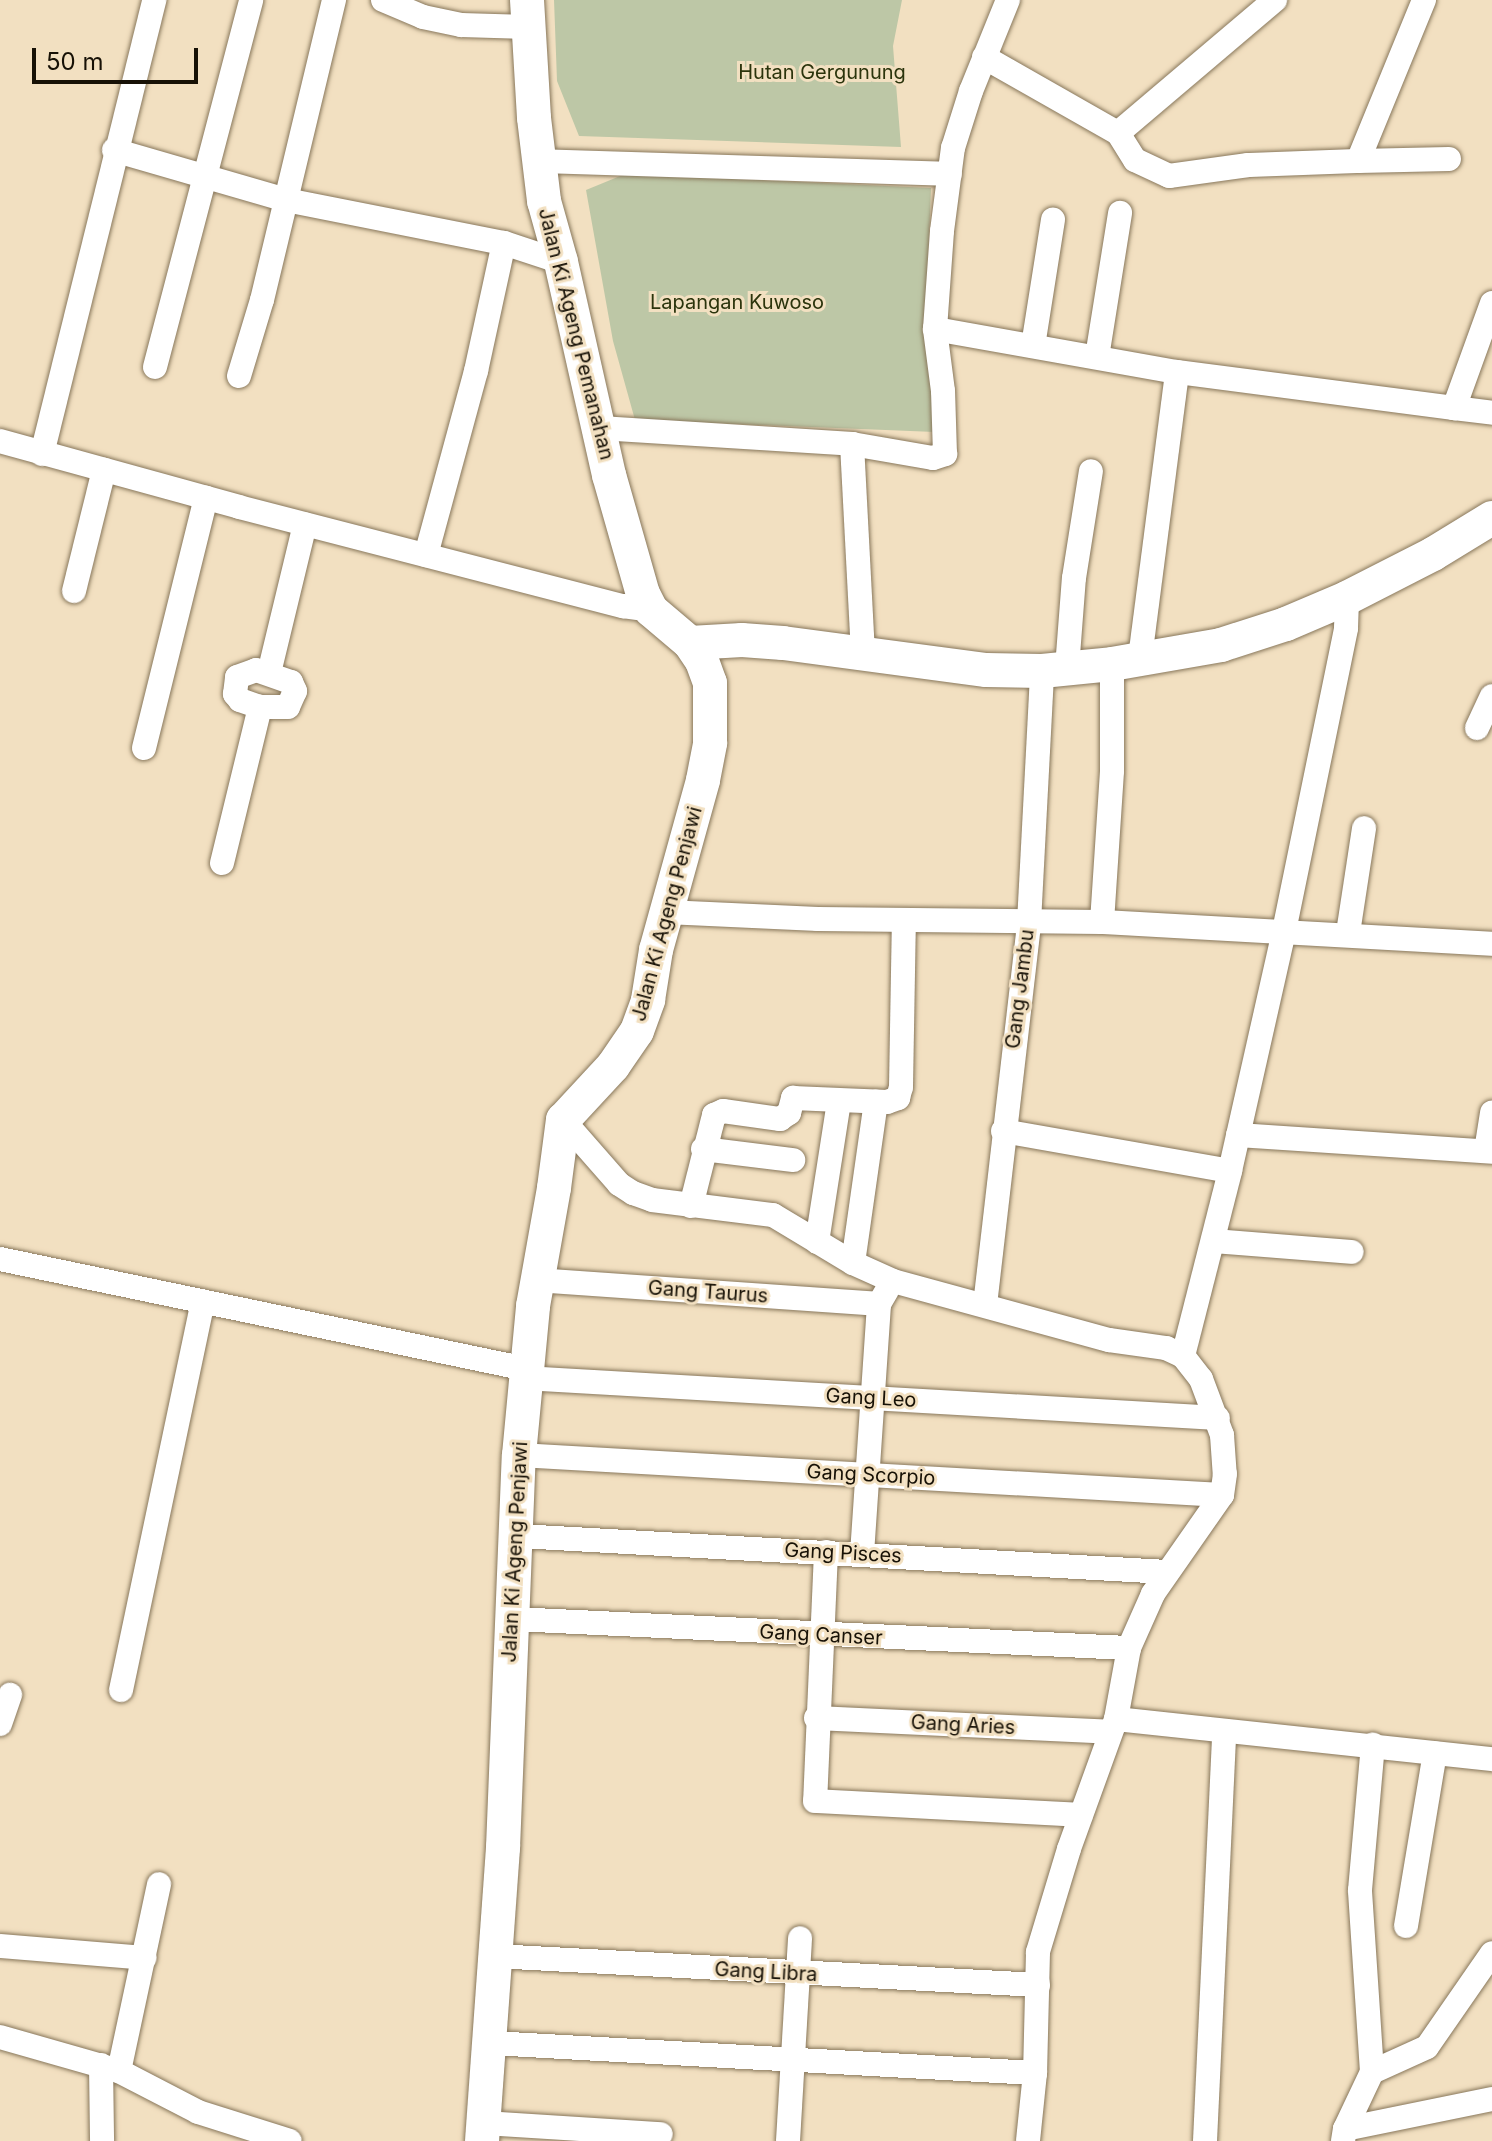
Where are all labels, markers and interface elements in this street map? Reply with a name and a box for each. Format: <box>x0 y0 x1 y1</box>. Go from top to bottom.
scale bar <box>36 32 202 82</box>
text: 50 m <box>46 47 104 76</box>
park label: Hutan Gergunung <box>738 60 906 84</box>
street label: Jalan Ki Ageng Pemanahan <box>533 206 619 462</box>
park label: Lapangan Kuwoso <box>650 290 824 314</box>
street label: Jalan Ki Ageng Penjawi <box>627 804 707 1024</box>
street label: Gang Jambu <box>1001 928 1039 1050</box>
street label: Gang Taurus <box>647 1276 769 1308</box>
street label: Gang Leo <box>825 1384 917 1412</box>
street label: Jalan Ki Ageng Penjawi <box>497 1441 533 1663</box>
street label: Gang Scorpio <box>806 1460 936 1490</box>
street label: Gang Pisces <box>784 1538 902 1568</box>
street label: Gang Canser <box>759 1620 883 1650</box>
street label: Gang Aries <box>910 1710 1016 1740</box>
street label: Gang Libra <box>714 1957 818 1987</box>

